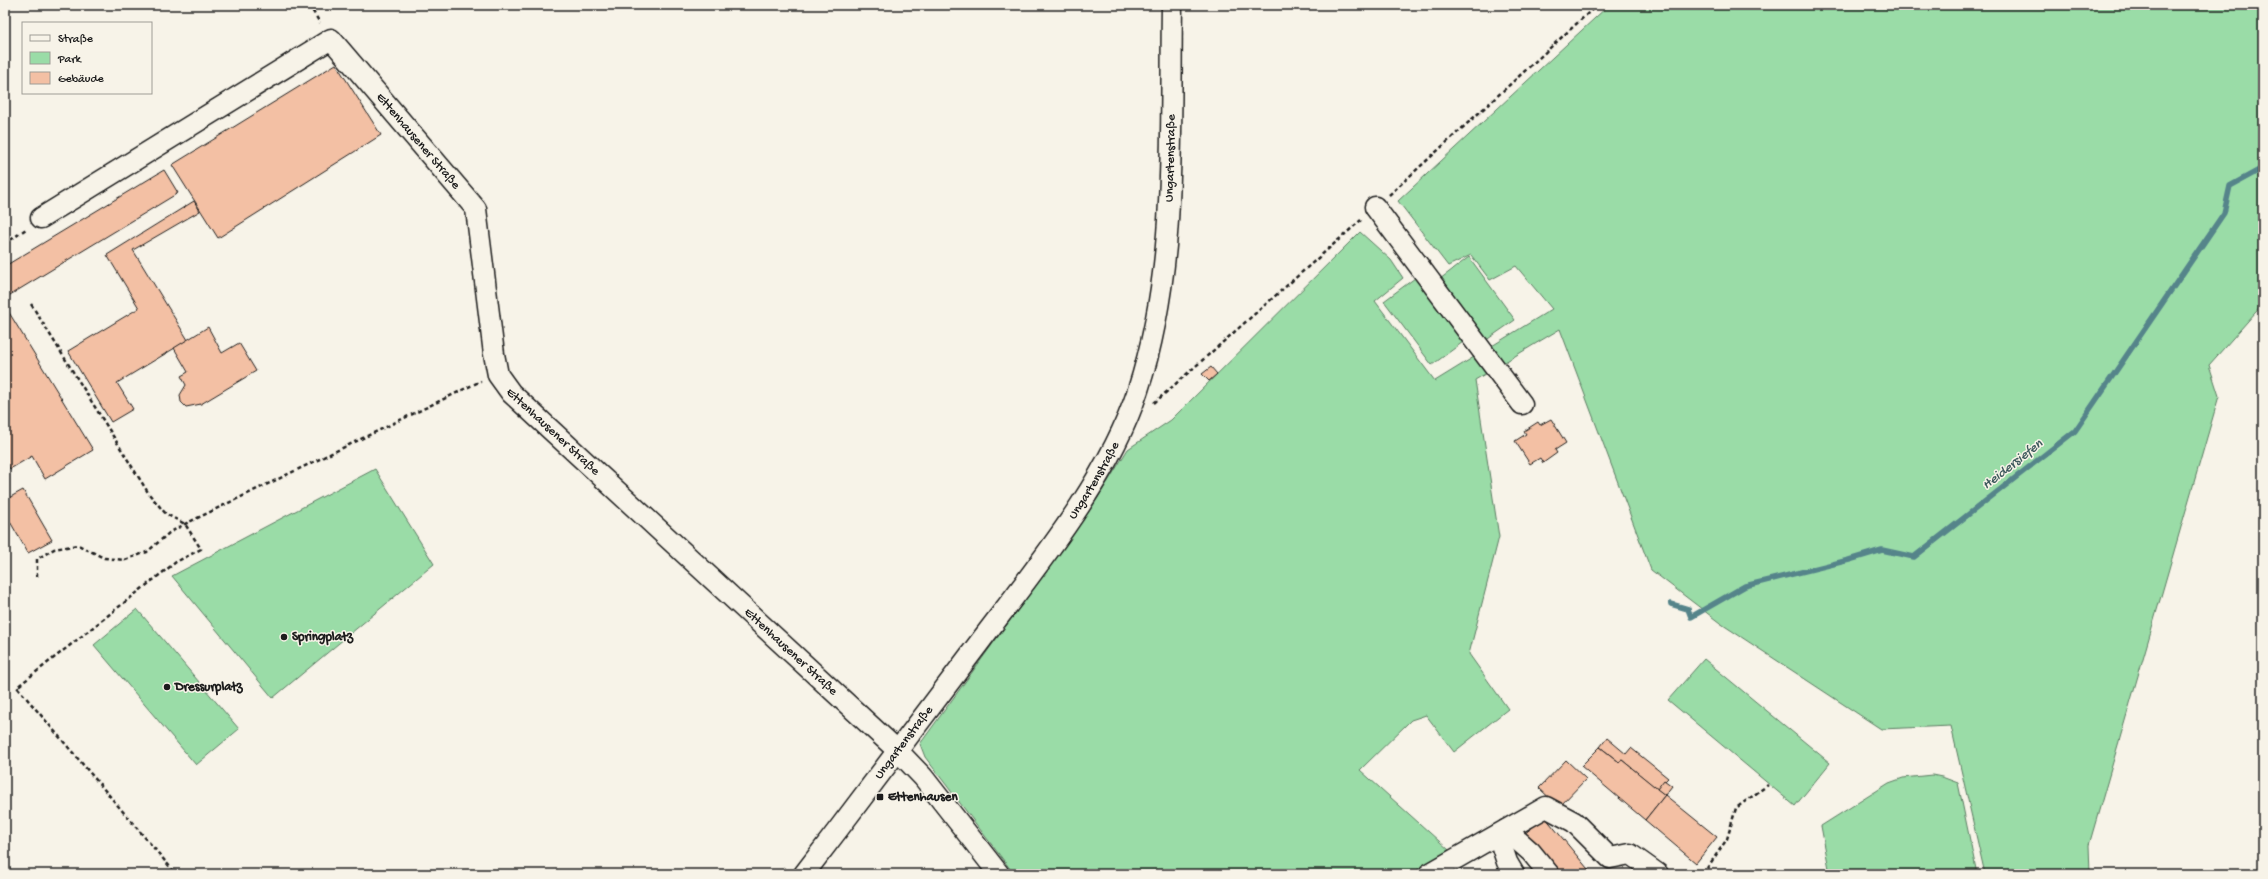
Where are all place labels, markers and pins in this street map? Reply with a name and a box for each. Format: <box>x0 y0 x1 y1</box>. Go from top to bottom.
place label: Springplatz <box>292 630 354 646</box>
marker: Springplatz <box>279 632 289 642</box>
place label: Dressurplatz <box>174 680 244 696</box>
marker: Dressurplatz <box>162 682 172 692</box>
place label: Ettenhausen <box>888 790 958 805</box>
marker: Ettenhausen <box>875 792 885 802</box>

